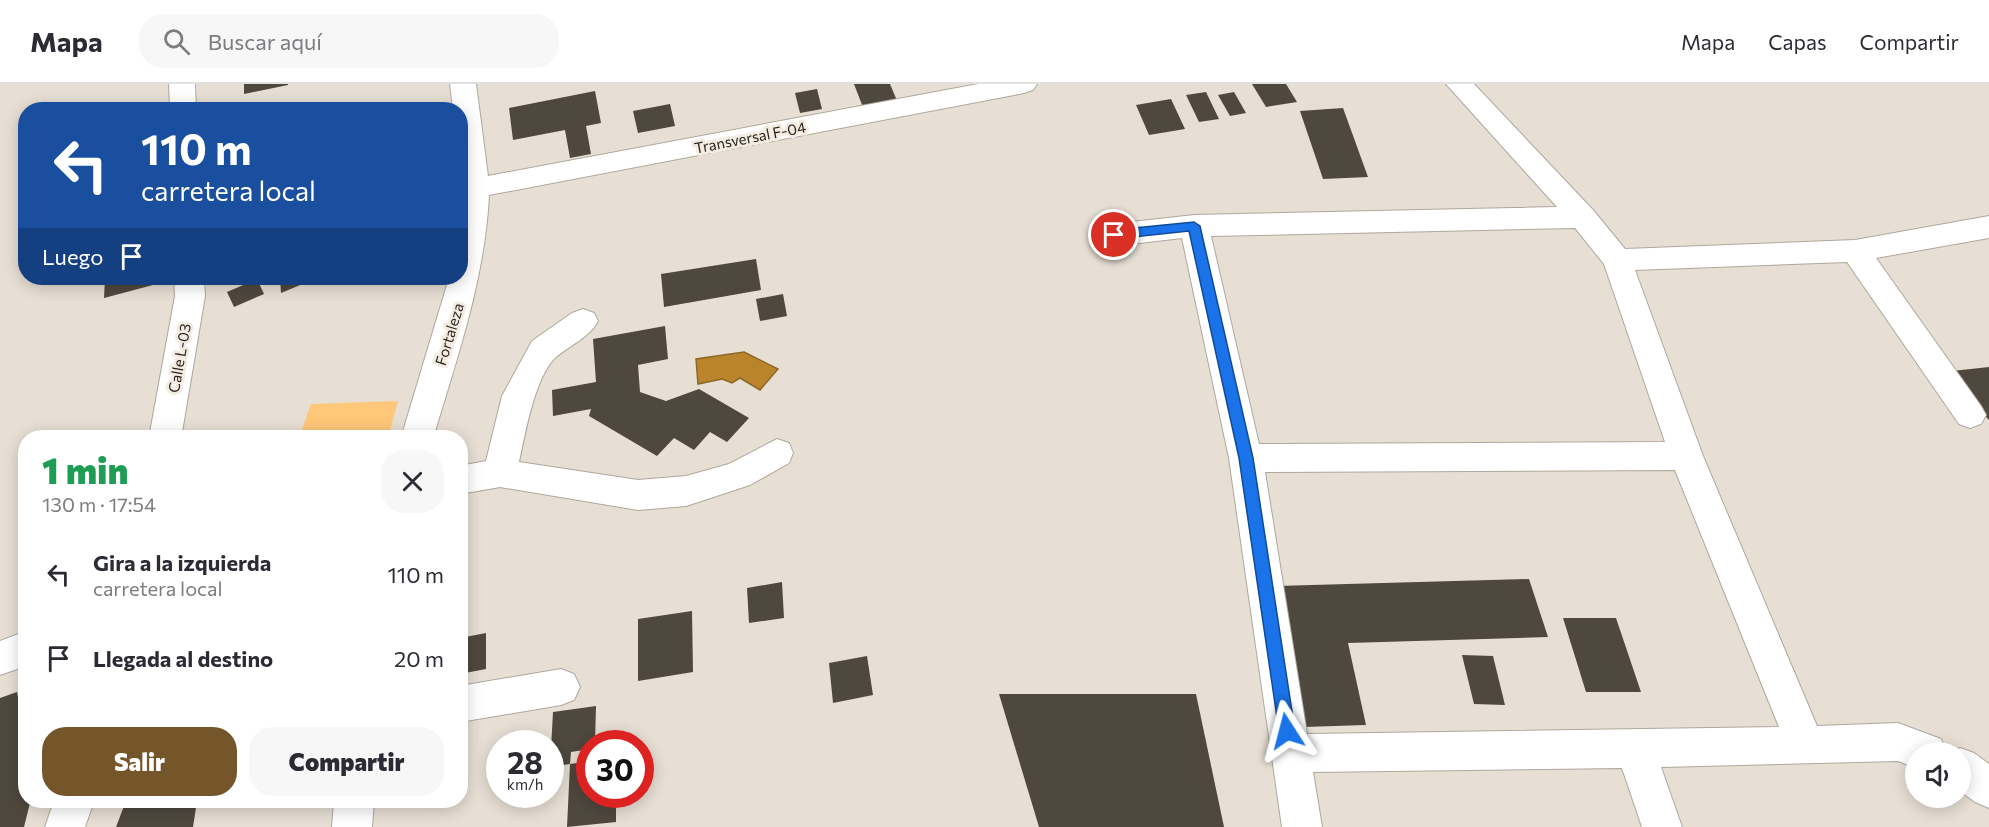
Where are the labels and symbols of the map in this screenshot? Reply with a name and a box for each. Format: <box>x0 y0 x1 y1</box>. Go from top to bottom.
street label: Transversal F-04 <box>693 117 807 157</box>
pin <box>1088 209 1139 260</box>
street label: Fortaleza <box>431 301 467 367</box>
street label: Calle L-03 <box>164 322 194 394</box>
position arrow <box>1255 699 1319 763</box>
speed limit sign: 30 <box>576 730 654 808</box>

